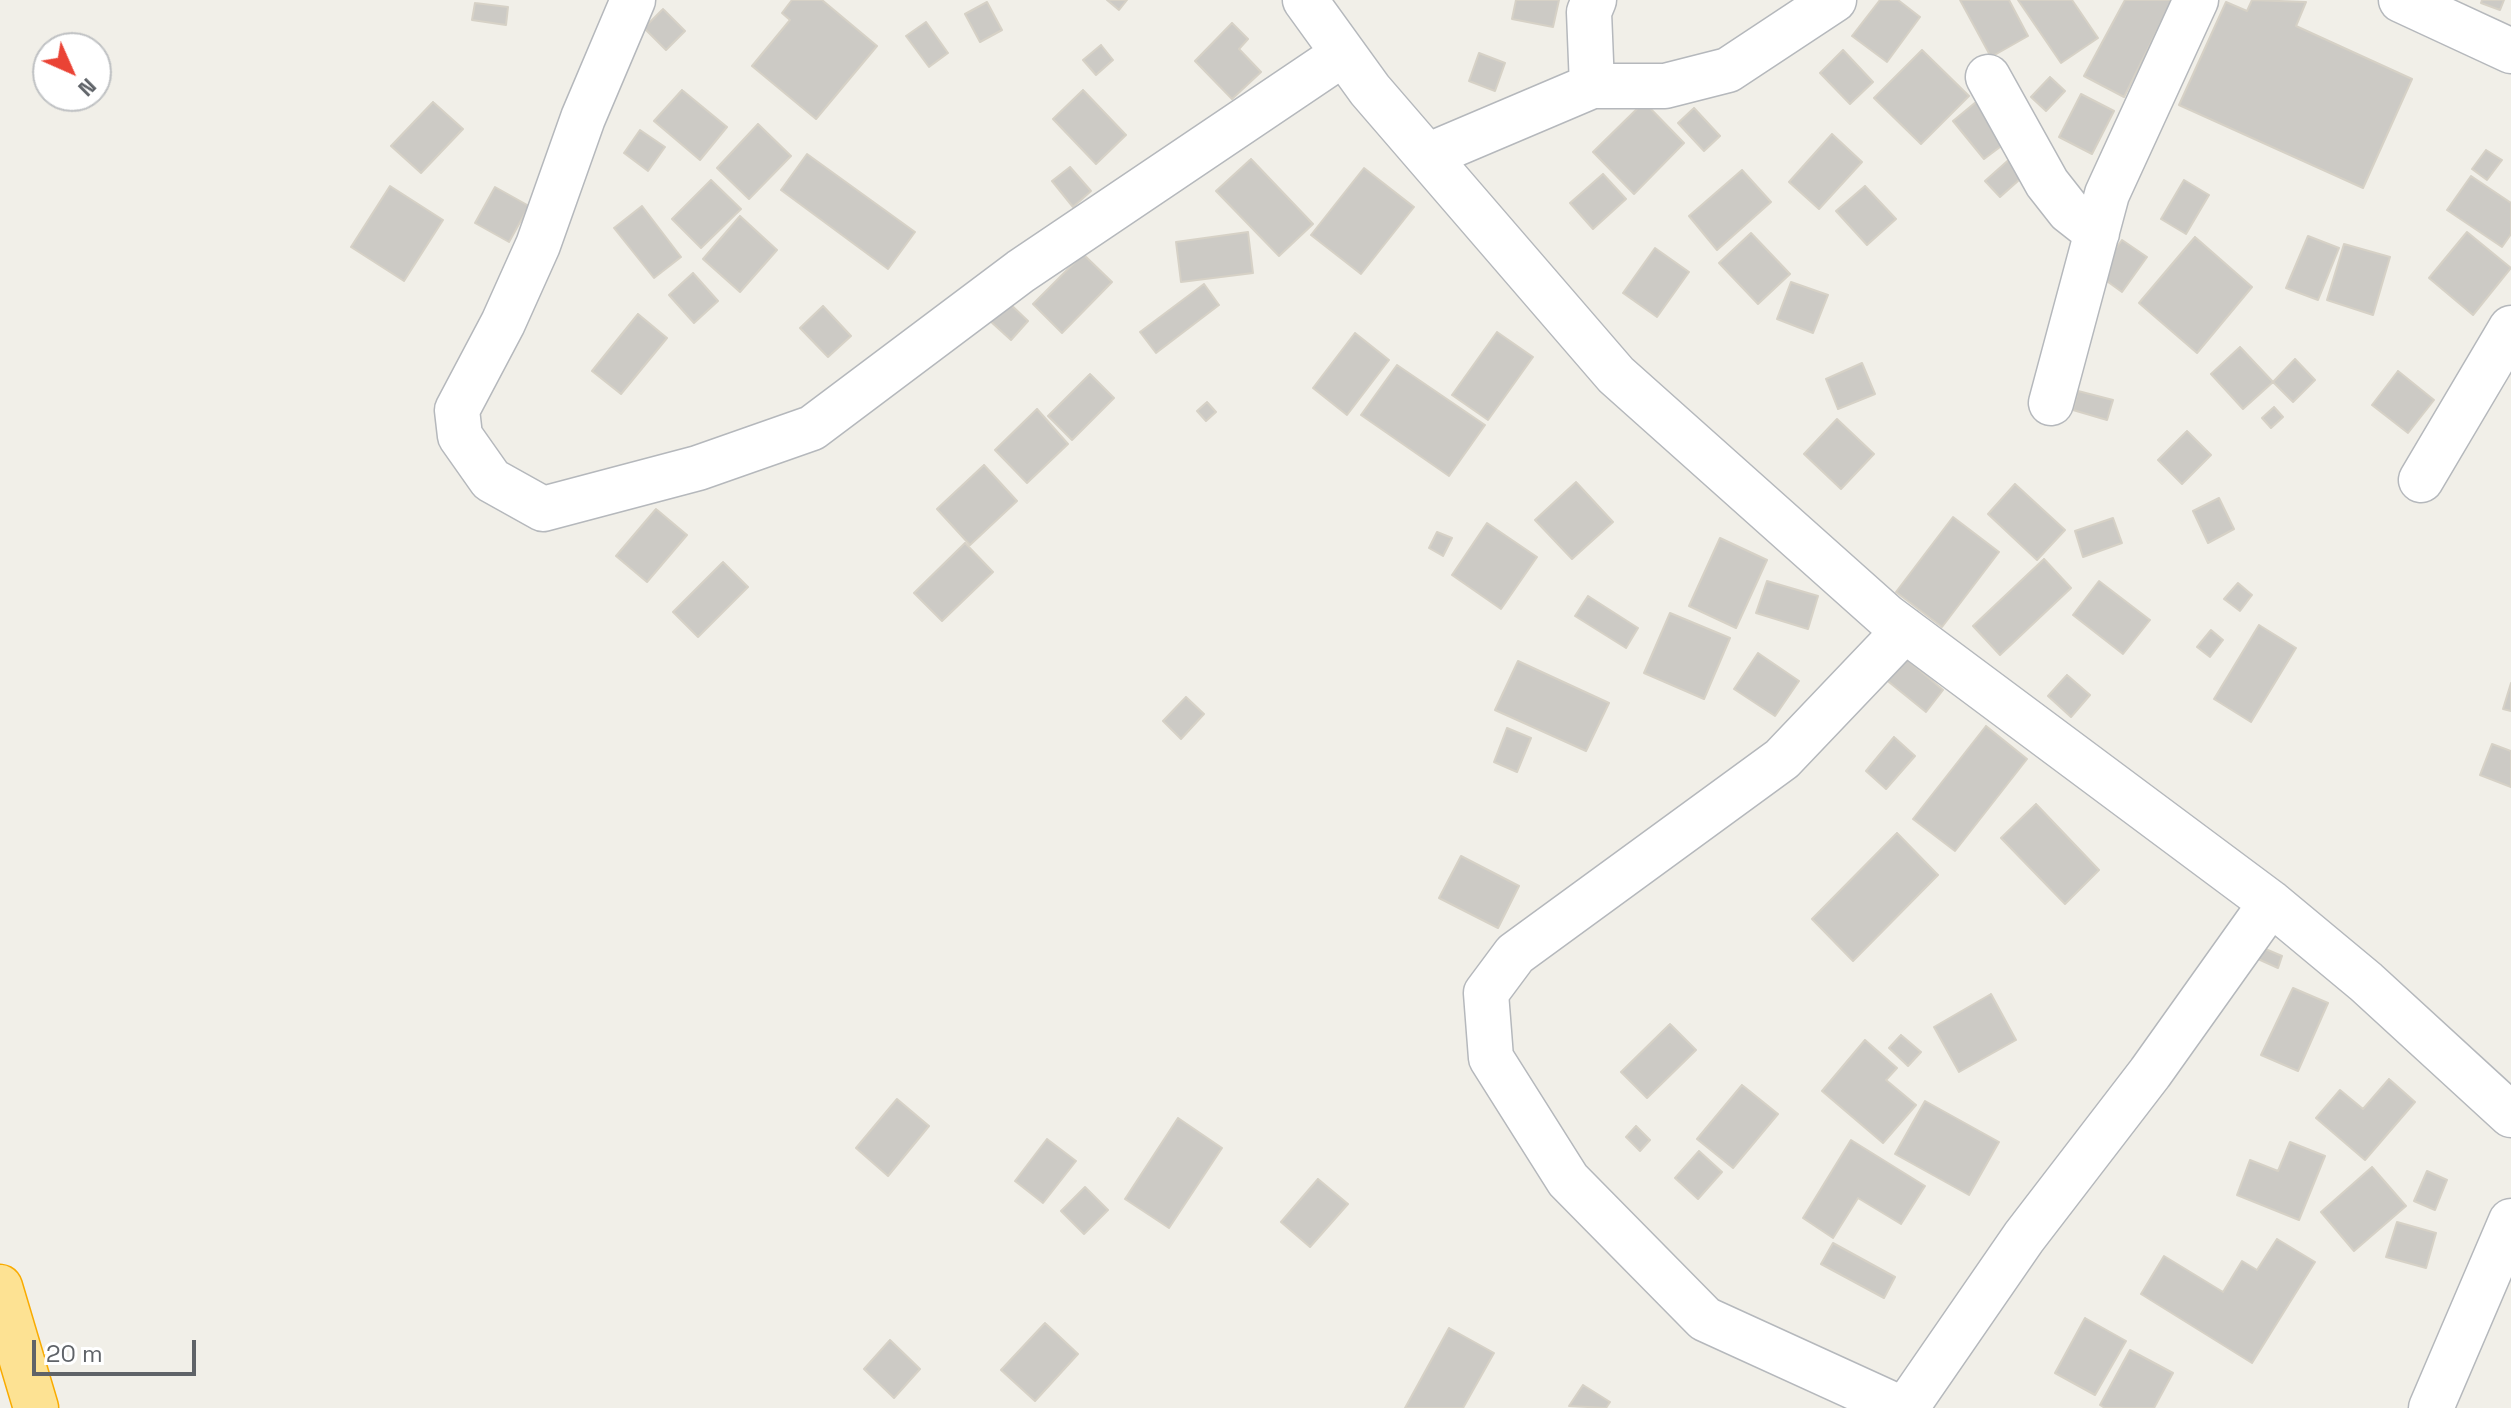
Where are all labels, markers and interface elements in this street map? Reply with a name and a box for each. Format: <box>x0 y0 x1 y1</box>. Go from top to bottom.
north arrow <box>32 32 112 112</box>
text: N <box>72 72 103 103</box>
scale bar <box>36 1324 200 1374</box>
text: 20 m <box>46 1338 103 1369</box>

